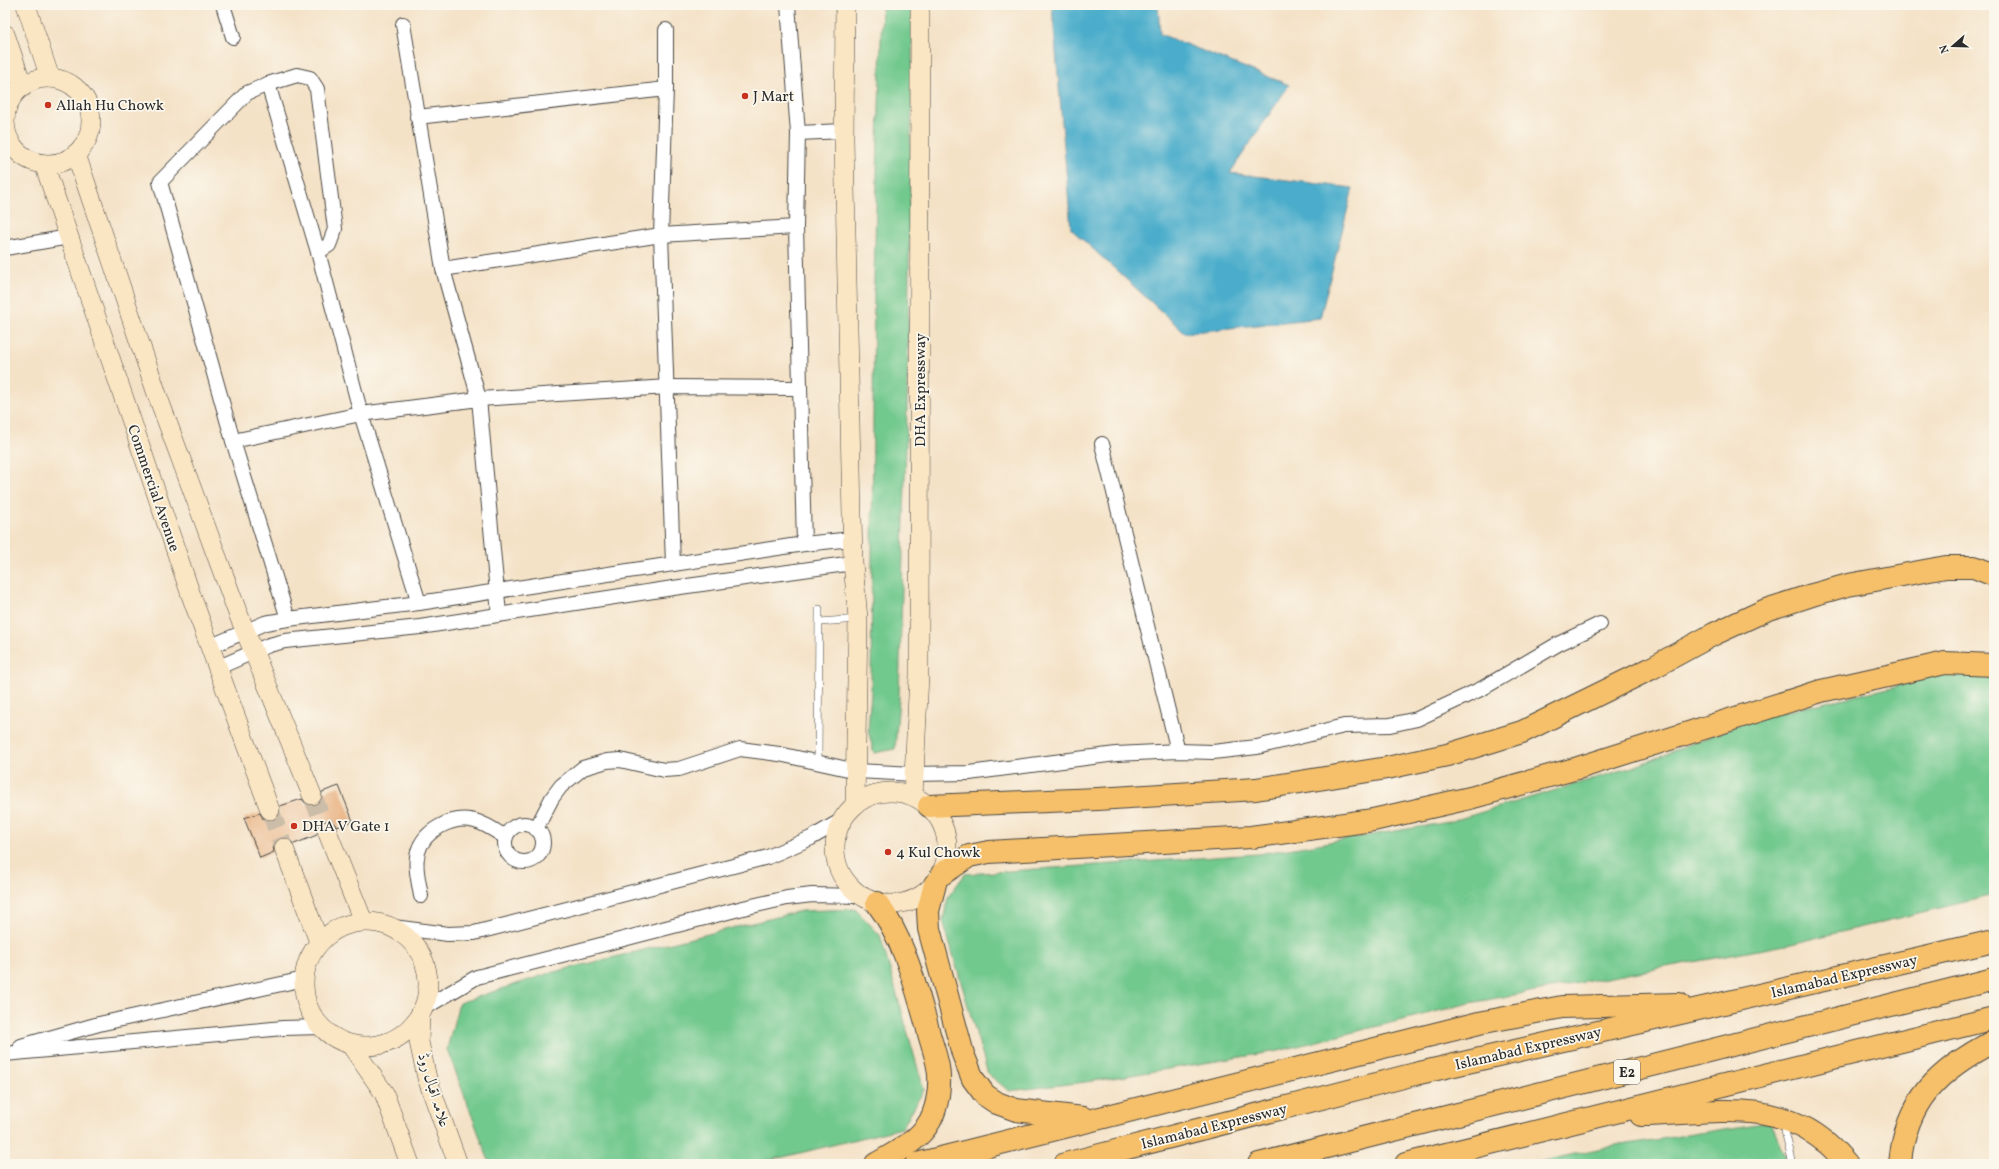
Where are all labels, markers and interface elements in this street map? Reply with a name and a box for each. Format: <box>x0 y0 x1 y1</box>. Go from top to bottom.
north arrow <box>1933 26 1973 66</box>
text: N <box>1937 43 1953 55</box>
place label: J Mart <box>753 87 794 108</box>
marker: J Mart <box>740 91 750 101</box>
place label: Allah Hu Chowk <box>56 96 164 117</box>
marker: Allah Hu Chowk <box>43 100 53 110</box>
street label: DHA Expressway <box>911 333 932 447</box>
street label: Commercial Avenue <box>121 422 184 555</box>
place label: DHA V Gate 1 <box>302 817 389 838</box>
marker: DHA V Gate 1 <box>289 821 299 831</box>
place label: 4 Kul Chowk <box>896 843 980 864</box>
marker: 4 Kul Chowk <box>883 847 893 857</box>
street label: Islamabad Expressway <box>1769 950 1920 1005</box>
street label: Islamabad Expressway <box>1453 1022 1604 1077</box>
street label: علامہ اقبال روڈ <box>411 1051 454 1130</box>
road number: E2 <box>1614 1060 1640 1084</box>
street label: Islamabad Expressway <box>1139 1099 1290 1156</box>

